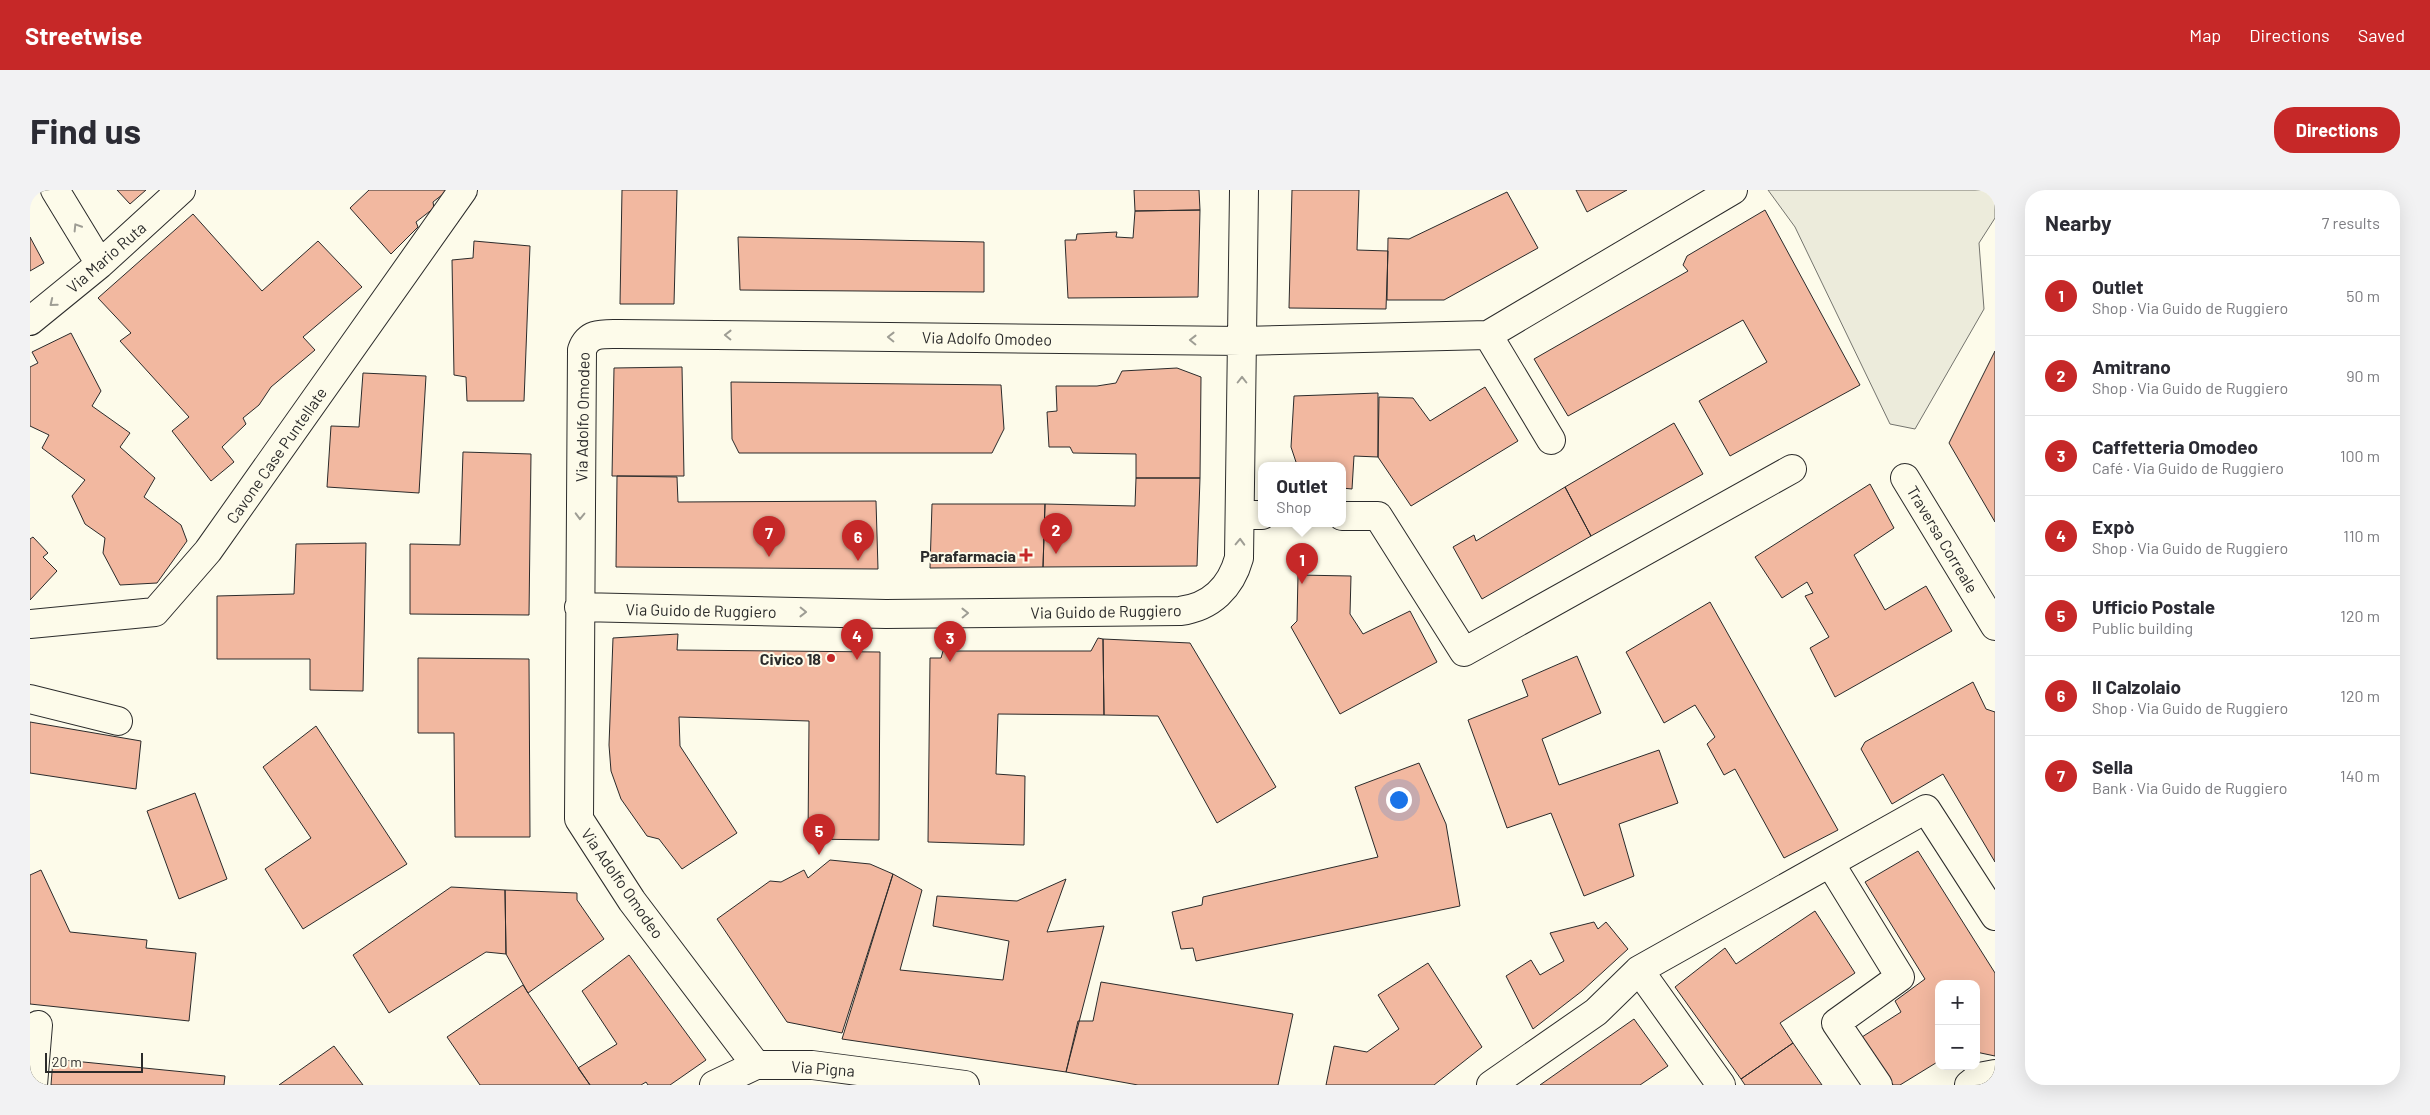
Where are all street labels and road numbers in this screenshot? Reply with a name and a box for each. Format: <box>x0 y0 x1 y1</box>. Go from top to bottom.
street label: Via Mario Ruta <box>63 217 149 297</box>
street label: Via Adolfo Omodeo <box>922 327 1052 349</box>
street label: Via Adolfo Omodeo <box>571 352 593 482</box>
street label: Cavone Case Puntellate <box>222 383 330 527</box>
street label: Traversa Correale <box>1904 482 1982 596</box>
street label: Via Guido de Ruggiero <box>625 599 777 621</box>
street label: Via Guido de Ruggiero <box>1030 600 1182 622</box>
street label: Via Adolfo Omodeo <box>578 824 668 942</box>
street label: Via Pigna <box>791 1056 855 1080</box>

